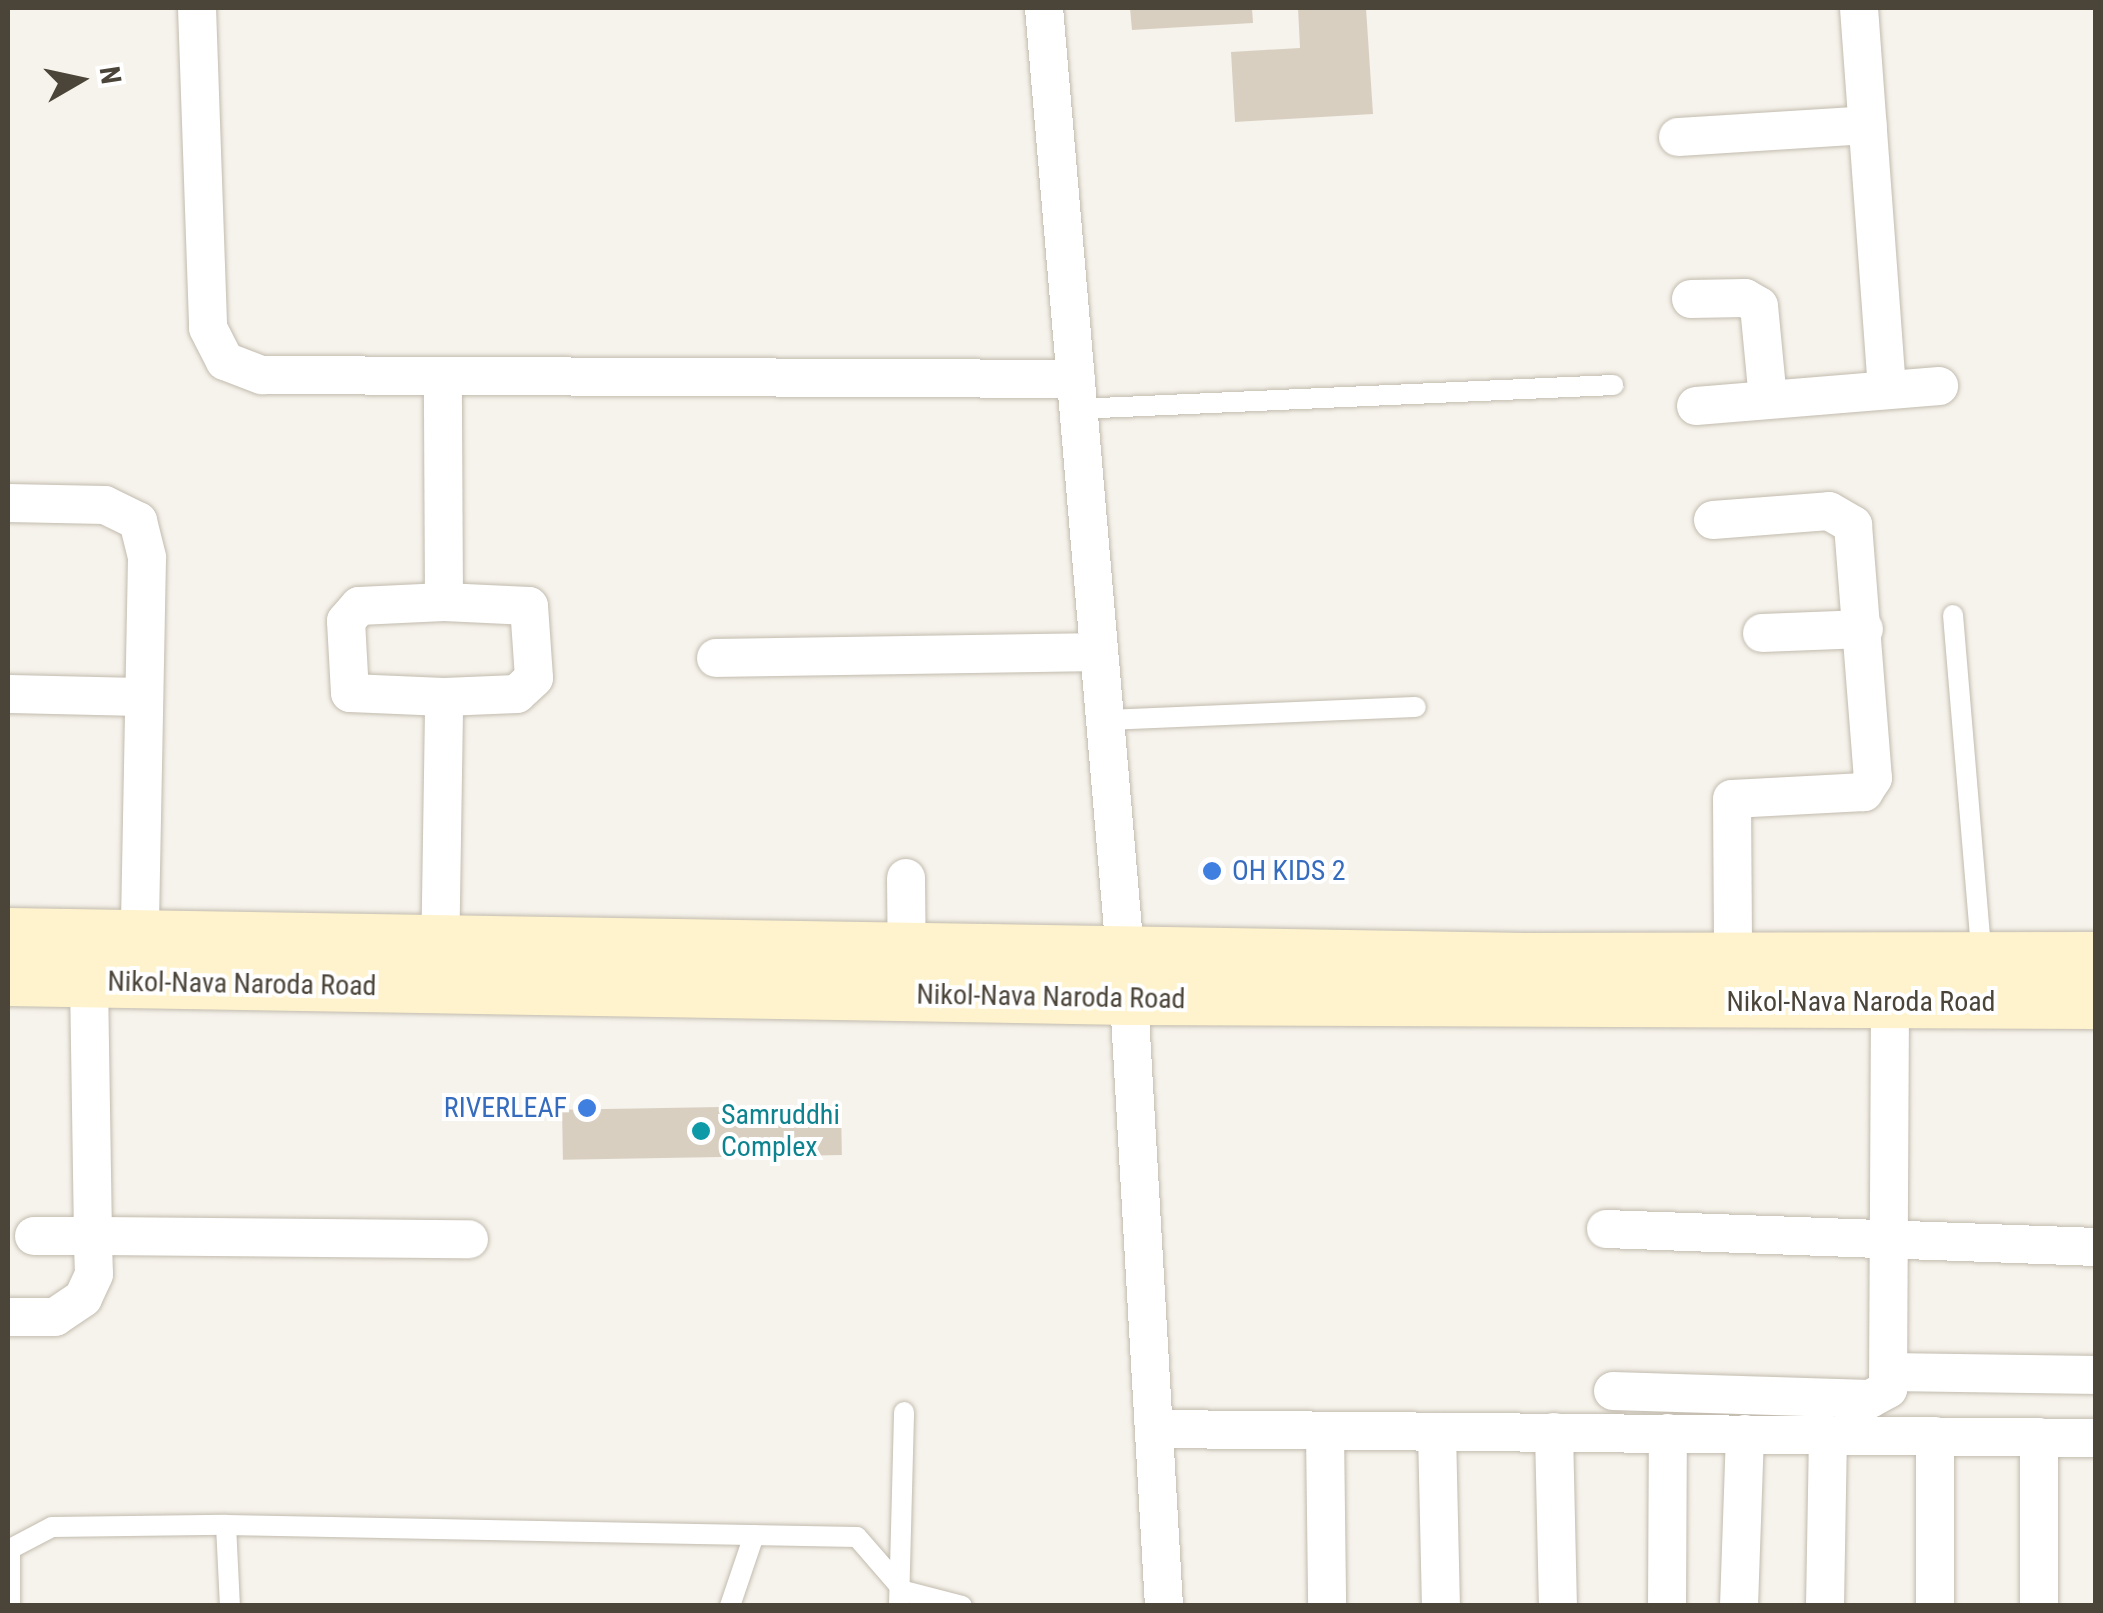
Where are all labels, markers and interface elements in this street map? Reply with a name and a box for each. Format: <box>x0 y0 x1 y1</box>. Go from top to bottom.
north arrow <box>30 30 130 130</box>
text: N <box>92 64 128 86</box>
place label: OH KIDS 2 <box>1232 854 1346 888</box>
marker: OH KIDS 2 <box>1201 860 1223 882</box>
street label: Nikol-Nava Naroda Road <box>107 965 377 1003</box>
street label: Nikol-Nava Naroda Road <box>916 978 1186 1016</box>
street label: Nikol-Nava Naroda Road <box>1726 985 1996 1019</box>
place label: RIVERLEAF <box>444 1091 567 1125</box>
marker: RIVERLEAF <box>576 1097 598 1119</box>
place label: Samruddhi Complex <box>721 1098 840 1164</box>
marker: Samruddhi Complex <box>690 1120 712 1142</box>

